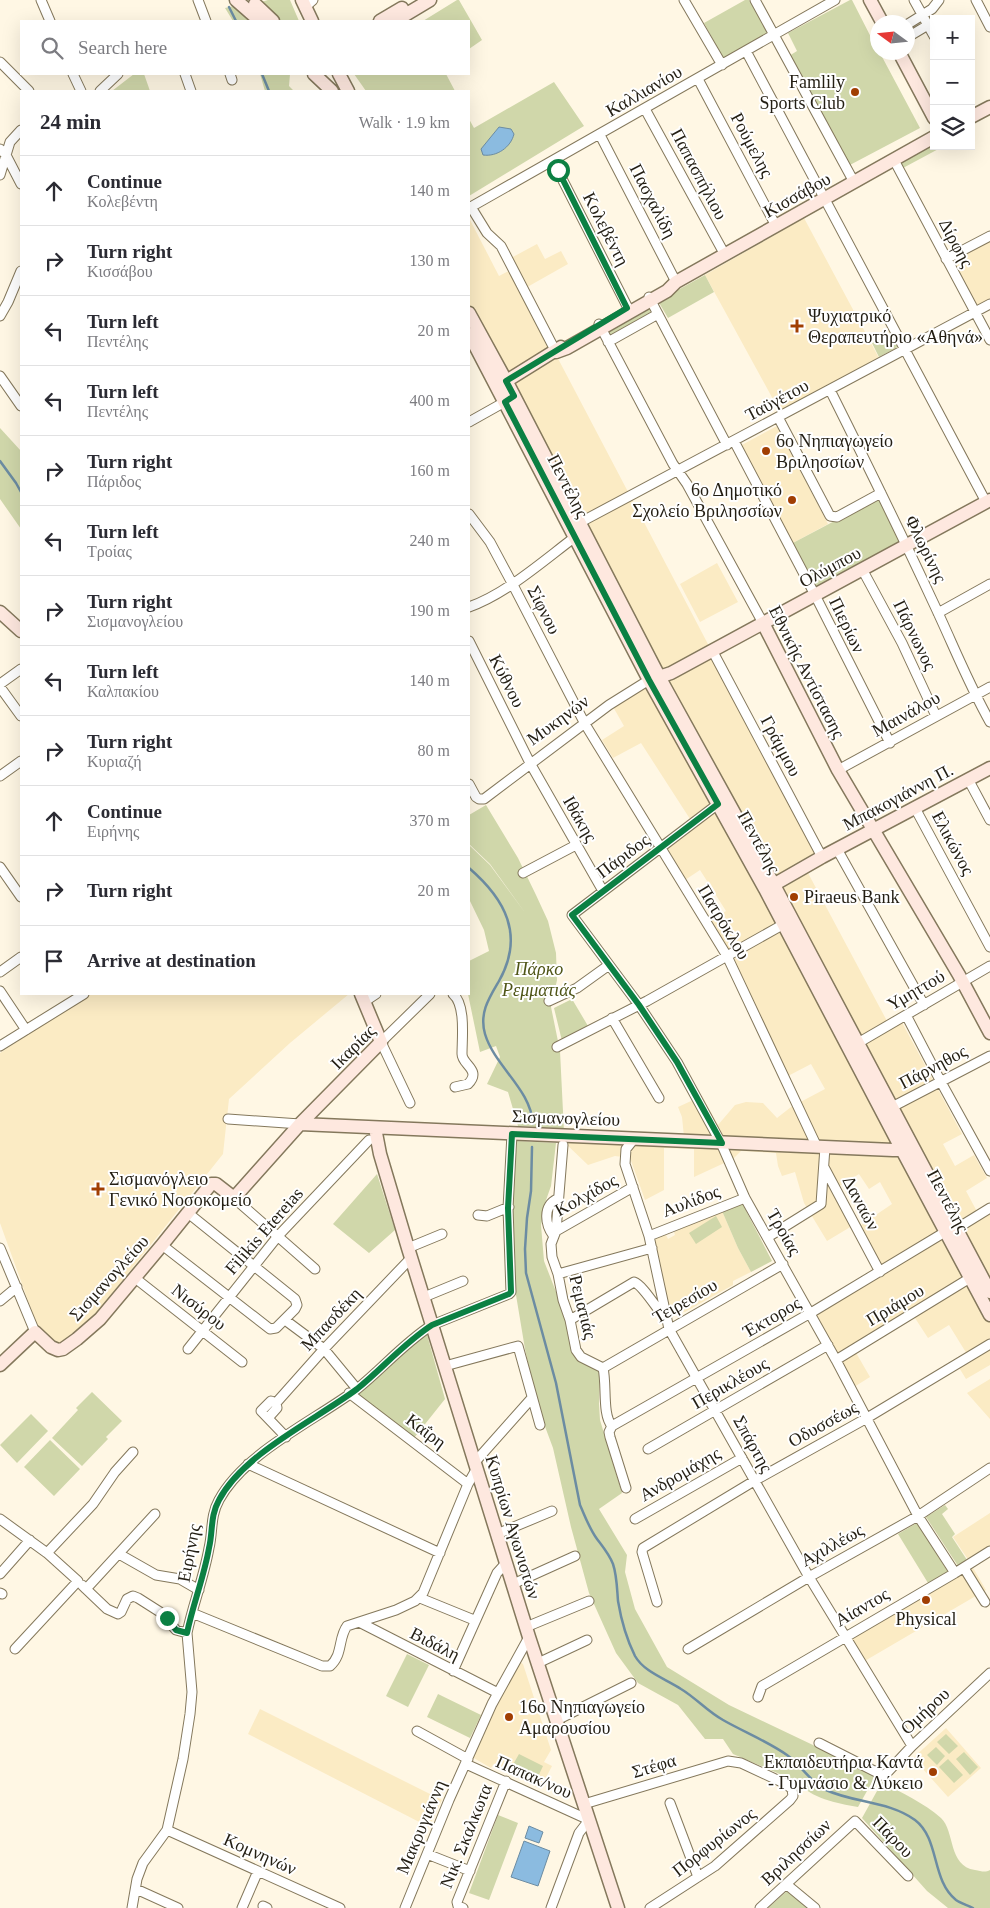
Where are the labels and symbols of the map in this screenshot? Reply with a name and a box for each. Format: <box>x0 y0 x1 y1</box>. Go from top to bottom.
north arrow <box>870 15 915 60</box>
street label: Καλλιανίου <box>603 61 686 121</box>
place label: Famlily Sports Club <box>759 72 845 113</box>
marker: Famlily Sports Club <box>849 86 861 98</box>
street label: Ρούμελης <box>727 109 777 181</box>
street label: Παπασπήλιου <box>667 125 731 223</box>
route start <box>547 159 570 182</box>
street label: Πασχαλίδη <box>626 161 680 241</box>
street label: Κισσάβου <box>760 168 834 222</box>
street label: Κολεβέντη <box>579 189 633 269</box>
street label: Δίρφης <box>935 215 977 271</box>
place label: Ψυχιατρικό Θεραπευτήριο «Αθηνά» <box>808 306 983 347</box>
marker: Ψυχιατρικό Θεραπευτήριο «Αθηνά» <box>790 319 804 333</box>
street label: Ταϋγέτου <box>742 375 812 425</box>
place label: 6ο Νηπιαγωγείο Βριλησσίων <box>776 431 893 472</box>
marker: 6ο Νηπιαγωγείο Βριλησσίων <box>760 445 772 457</box>
street label: Πεντέλης <box>544 451 592 521</box>
place label: 6ο Δημοτικό Σχολείο Βριλησσίων <box>632 480 782 521</box>
marker: 6ο Δημοτικό Σχολείο Βριλησσίων <box>786 494 798 506</box>
street label: Φλωρίνης <box>901 512 951 586</box>
street label: Ολύμπου <box>796 542 864 592</box>
street label: Σίφνου <box>523 582 565 638</box>
street label: Πιερίων <box>825 594 869 656</box>
street label: Πάρνωνος <box>889 597 941 673</box>
street label: Εθνικής Αντίστασης <box>765 602 849 742</box>
street label: Κύθνου <box>485 651 529 711</box>
street label: Μαινάλου <box>869 687 943 741</box>
street label: Μυκηνών <box>523 691 593 749</box>
street label: Γράμμου <box>757 712 805 780</box>
street label: Μπακογιάννη Π. <box>839 760 957 834</box>
street label: Ιθάκης <box>559 792 601 846</box>
street label: Πεντέλης <box>734 807 784 877</box>
street label: Ελικώνος <box>928 808 978 878</box>
street label: Πάριδος <box>593 830 653 882</box>
street label: Πατρόκλου <box>694 881 754 963</box>
place label: Piraeus Bank <box>804 887 899 907</box>
marker: Piraeus Bank <box>788 891 800 903</box>
park label: Πάρκο Ρεμματιάς <box>501 959 577 1000</box>
street label: Υμηττού <box>884 966 948 1014</box>
street label: Ικαρίας <box>327 1021 379 1073</box>
street label: Πάρνηθος <box>896 1041 970 1093</box>
street label: Σισμανογλείου <box>512 1106 621 1130</box>
street label: Πεντέλης <box>923 1166 973 1236</box>
place label: Σισμανόγλειο Γενικό Νοσοκομείο <box>109 1169 252 1210</box>
street label: Κολχίδος <box>551 1170 621 1220</box>
street label: Δαναών <box>838 1172 884 1234</box>
street label: Αυλίδος <box>659 1181 723 1221</box>
marker: Σισμανόγλειο Γενικό Νοσοκομείο <box>91 1182 105 1196</box>
street label: Filikis Etereias <box>221 1184 307 1278</box>
street label: Τροίας <box>763 1205 805 1259</box>
street label: Σισμανογλείου <box>65 1231 153 1325</box>
street label: Ρεματιάς <box>565 1273 601 1341</box>
street label: Τειρεσίου <box>649 1275 721 1327</box>
street label: Νισύρου <box>168 1280 230 1334</box>
street label: Πριάμου <box>862 1280 928 1330</box>
street label: Μπασδέκη <box>297 1283 365 1355</box>
street label: Έκτορος <box>739 1293 804 1342</box>
street label: Περικλέους <box>688 1353 772 1413</box>
street label: Οδυσσέως <box>785 1397 861 1451</box>
street label: Καΐρη <box>402 1409 450 1453</box>
street label: Σπάρτης <box>729 1412 777 1476</box>
street label: Ανδρομάχης <box>636 1443 724 1505</box>
street label: Κυπρίων Αγωνιστών <box>482 1452 544 1602</box>
street label: Αχιλλέως <box>797 1520 867 1570</box>
street label: Ειρήνης <box>174 1522 204 1584</box>
street label: Αίαντος <box>832 1584 892 1630</box>
marker: Physical <box>920 1594 932 1606</box>
route end <box>156 1607 179 1630</box>
place label: Physical <box>896 1609 957 1629</box>
street label: Βιδάλη <box>407 1623 463 1665</box>
street label: Ομήρου <box>897 1684 953 1738</box>
place label: 16ο Νηπιαγωγείο Αμαρουσίου <box>519 1697 645 1738</box>
marker: 16ο Νηπιαγωγείο Αμαρουσίου <box>503 1711 515 1723</box>
street label: Στέφα <box>630 1750 679 1782</box>
street label: Παπακ/νου <box>493 1751 575 1803</box>
place label: Εκπαιδευτήρια Καντά - Γυμνάσιο & Λύκειο <box>764 1752 924 1793</box>
marker: Εκπαιδευτήρια Καντά - Γυμνάσιο & Λύκειο <box>927 1766 939 1778</box>
street label: Μακρυγιάννη <box>392 1777 450 1877</box>
street label: Νικ. Σκαλκωτα <box>436 1780 496 1891</box>
street label: Πορφυρίωνος <box>668 1803 760 1881</box>
street label: Πάρου <box>869 1812 917 1862</box>
street label: Βριλησσίων <box>757 1815 835 1889</box>
street label: Κομνηνών <box>221 1829 299 1879</box>

